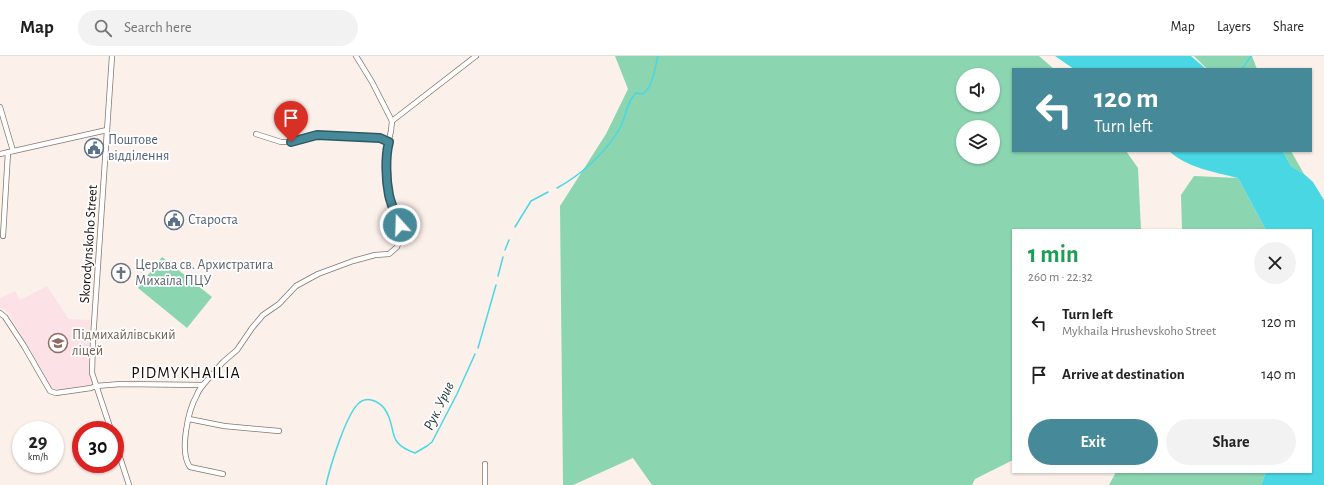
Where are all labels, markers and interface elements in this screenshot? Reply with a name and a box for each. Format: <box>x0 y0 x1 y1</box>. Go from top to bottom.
search box <box>78 10 358 46</box>
icon: search <box>92 17 114 39</box>
text: Map <box>20 18 54 37</box>
text: Search here <box>124 20 192 35</box>
text: Map <box>1170 20 1195 34</box>
text: Layers <box>1217 20 1251 34</box>
text: Share <box>1273 20 1304 34</box>
map controls <box>956 68 1000 164</box>
button: sound <box>956 68 1000 112</box>
icon: left <box>1028 84 1080 136</box>
text: 120 m <box>1094 85 1159 113</box>
pin <box>274 101 308 142</box>
icon: arrive <box>280 107 302 129</box>
text: Turn left <box>1094 118 1153 136</box>
button: layers <box>956 120 1000 164</box>
place label: Поштове відділення <box>108 133 169 163</box>
public building icon: Поштове відділення <box>83 137 105 159</box>
street label: Skorodynskoho Street <box>78 184 100 304</box>
position arrow <box>379 204 421 246</box>
public building icon: Староста <box>163 209 185 231</box>
place label: Староста <box>188 213 239 227</box>
button: close <box>1254 242 1296 284</box>
text: 1 min <box>1028 243 1079 267</box>
place label: Церква св. Архистратига Михаїла ПЦУ <box>135 258 274 288</box>
church icon: Церква св. Архистратига Михаїла ПЦУ <box>110 262 132 284</box>
text: 260 m · 22:32 <box>1028 271 1093 284</box>
text: Turn left <box>1062 307 1113 322</box>
icon: left <box>1028 312 1050 334</box>
text: 120 m <box>1262 315 1296 330</box>
text: Mykhaila Hrushevskoho Street <box>1062 325 1216 338</box>
place label: Підмихайлівський ліцей <box>72 328 176 358</box>
school or university icon: Підмихайлівський ліцей <box>47 332 69 354</box>
icon: arrive <box>1028 364 1050 386</box>
district label: PIDMYKHAILIA <box>131 365 241 381</box>
text: Arrive at destination <box>1062 367 1185 382</box>
text: 140 m <box>1261 367 1296 382</box>
water label: Рук. Урив <box>421 379 457 433</box>
button: Exit <box>1028 419 1158 465</box>
button: Share <box>1166 419 1296 465</box>
speed limit sign: 30 <box>72 421 124 473</box>
text: 29 <box>28 432 48 452</box>
text: km/h <box>28 452 48 462</box>

